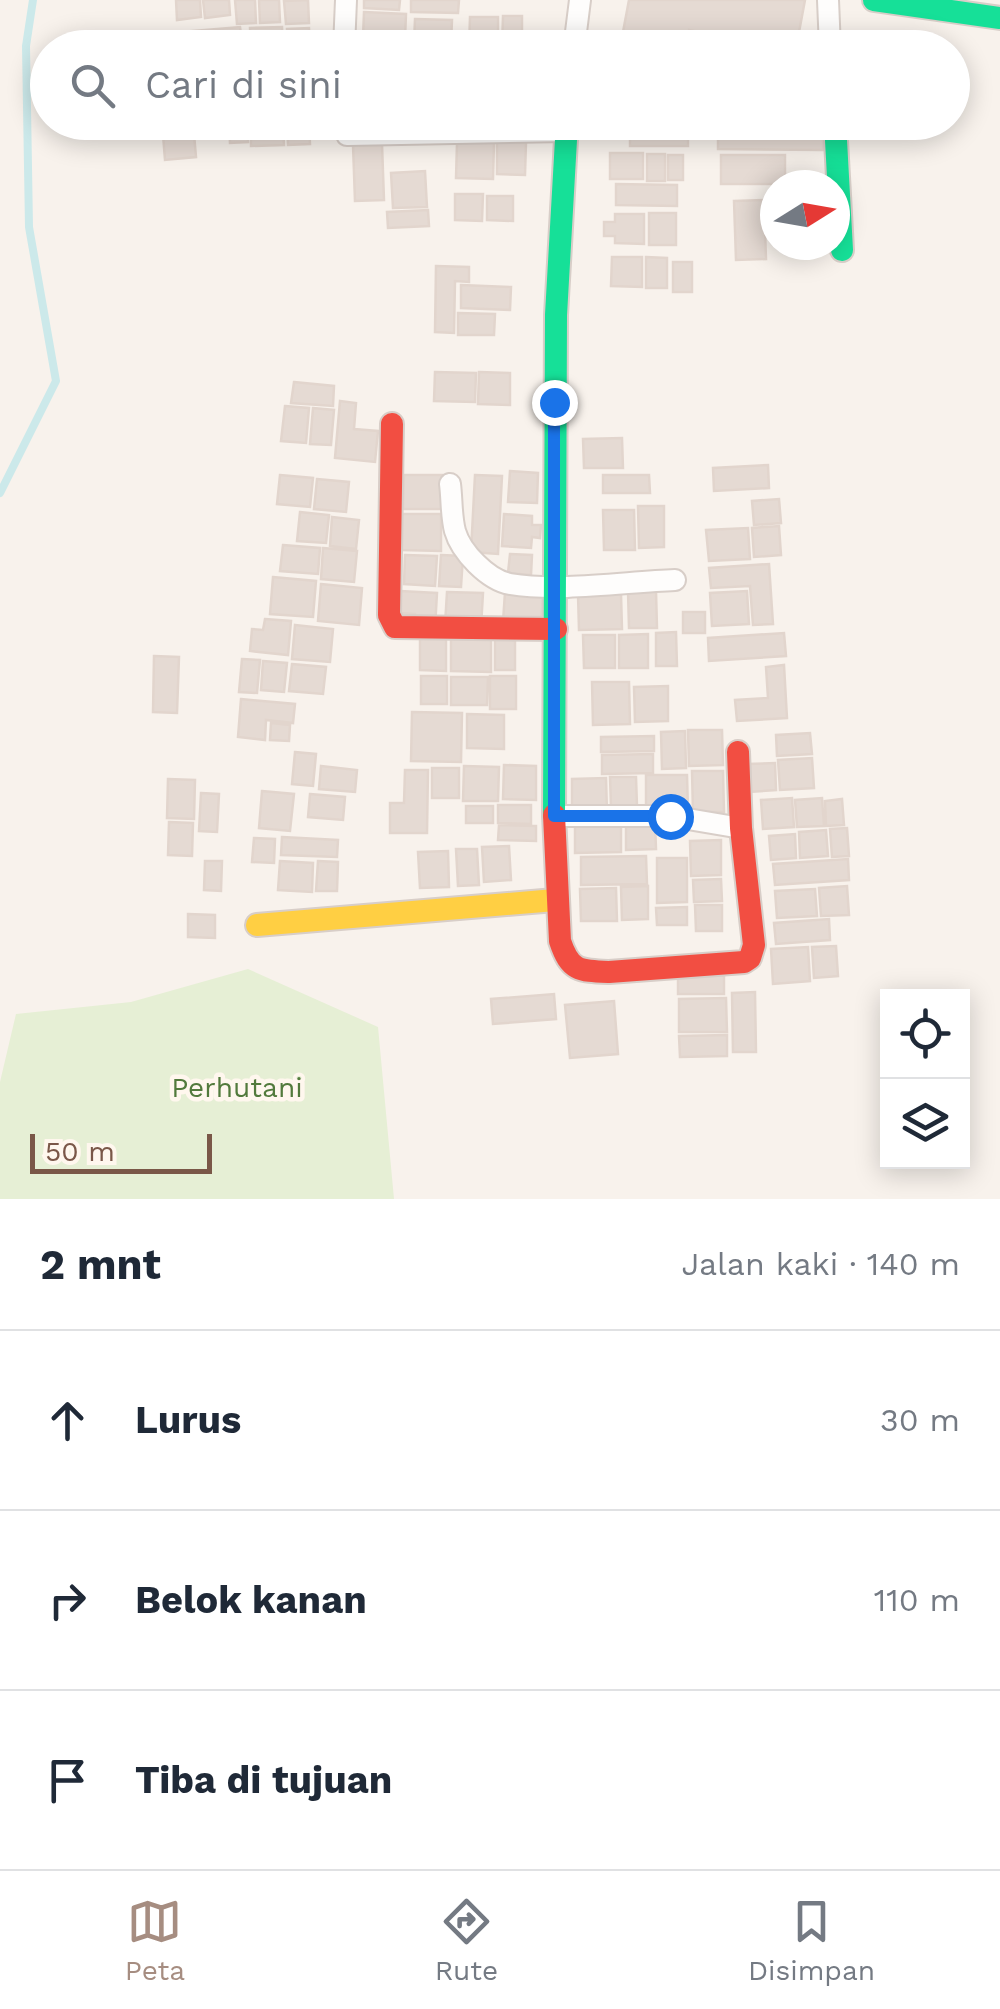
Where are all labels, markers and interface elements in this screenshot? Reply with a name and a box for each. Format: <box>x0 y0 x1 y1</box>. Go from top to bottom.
search box <box>30 30 970 140</box>
icon: search <box>65 58 120 113</box>
text: Cari di sini <box>145 63 342 107</box>
north arrow <box>760 170 850 260</box>
route end <box>532 380 578 426</box>
route start <box>648 794 694 840</box>
map controls <box>880 989 970 1169</box>
button: locate <box>880 989 970 1079</box>
park label: Perhutani <box>171 1071 303 1104</box>
button: layers <box>880 1079 970 1169</box>
scale bar <box>30 1129 212 1174</box>
text: 50 m <box>45 1135 115 1168</box>
text: 2 mnt <box>40 1240 161 1289</box>
text: Jalan kaki · 140 m <box>681 1245 960 1283</box>
icon: ahead <box>40 1393 95 1448</box>
text: Lurus <box>135 1398 241 1442</box>
text: 30 m <box>880 1401 960 1439</box>
icon: right <box>40 1573 95 1628</box>
text: Belok kanan <box>135 1578 367 1622</box>
text: 110 m <box>874 1581 960 1619</box>
icon: arrive <box>40 1753 95 1808</box>
text: Tiba di tujuan <box>135 1758 392 1802</box>
tab: Peta <box>125 1894 185 1987</box>
tab: Rute <box>435 1894 498 1987</box>
tab: Disimpan <box>748 1894 875 1987</box>

